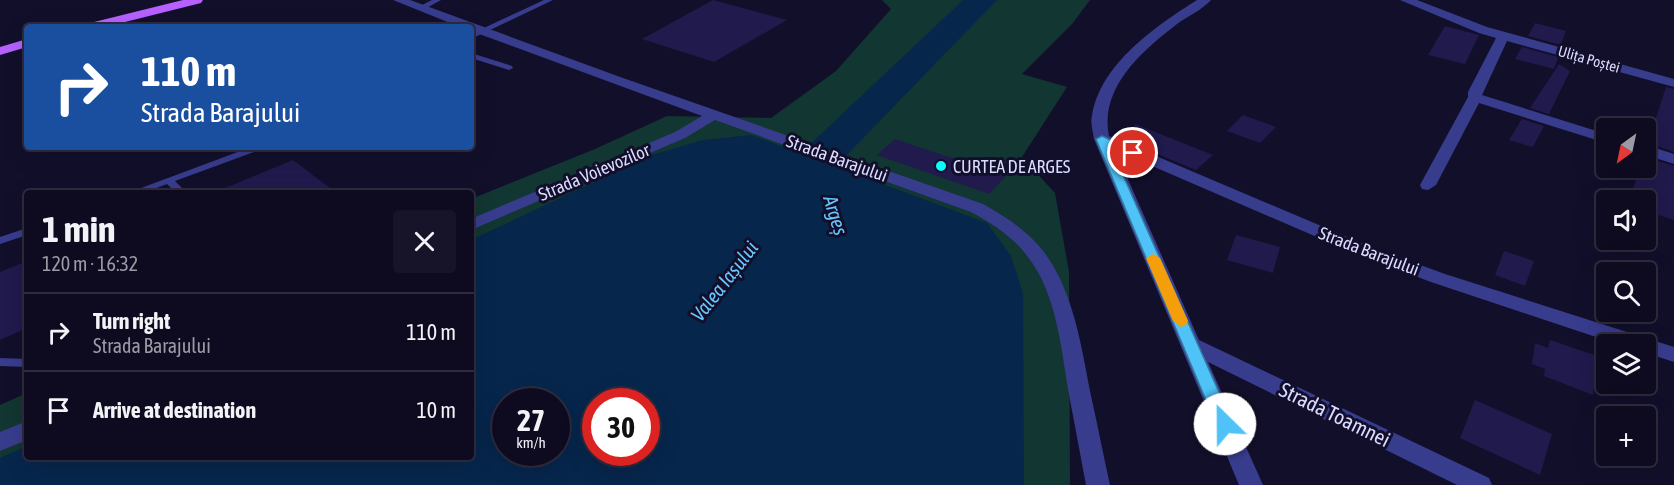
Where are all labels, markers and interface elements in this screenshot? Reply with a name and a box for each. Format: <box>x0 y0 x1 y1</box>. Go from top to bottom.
street label: Ulița Poștei <box>1556 42 1622 76</box>
text: 110 m <box>141 47 236 95</box>
icon: right <box>42 48 120 126</box>
text: Strada Barajului <box>141 97 300 128</box>
north arrow <box>1596 118 1656 178</box>
map controls <box>1596 118 1656 466</box>
pin <box>1107 127 1158 178</box>
street label: Strada Barajului <box>784 130 890 186</box>
icon: arrive <box>1116 136 1149 169</box>
street label: Strada Voievozilor <box>535 139 653 205</box>
place label: CURTEA DE ARGES <box>953 156 1071 177</box>
marker: CURTEA DE ARGES <box>934 159 948 173</box>
button: sound <box>1596 190 1656 250</box>
water label: Argeș <box>819 191 853 238</box>
text: 1 min <box>42 208 116 250</box>
button: close <box>393 210 456 273</box>
street label: Strada Barajului <box>1316 222 1422 280</box>
water label: Valea Iașului <box>686 236 763 325</box>
text: 120 m · 16:32 <box>42 252 138 275</box>
button: search <box>1596 262 1656 322</box>
text: Turn right <box>93 308 170 334</box>
icon: right <box>42 316 75 349</box>
text: 110 m <box>406 319 456 345</box>
text: Strada Barajului <box>93 334 211 357</box>
button: layers <box>1596 334 1656 394</box>
street label: Strada Toamnei <box>1276 377 1394 451</box>
speed limit sign: 30 <box>582 388 660 466</box>
position arrow <box>1193 392 1257 456</box>
icon: arrive <box>42 394 75 427</box>
text: Arrive at destination <box>93 397 256 423</box>
text: 10 m <box>416 397 456 423</box>
text: 27 <box>517 403 545 437</box>
button: + <box>1596 406 1656 466</box>
text: km/h <box>516 434 546 451</box>

